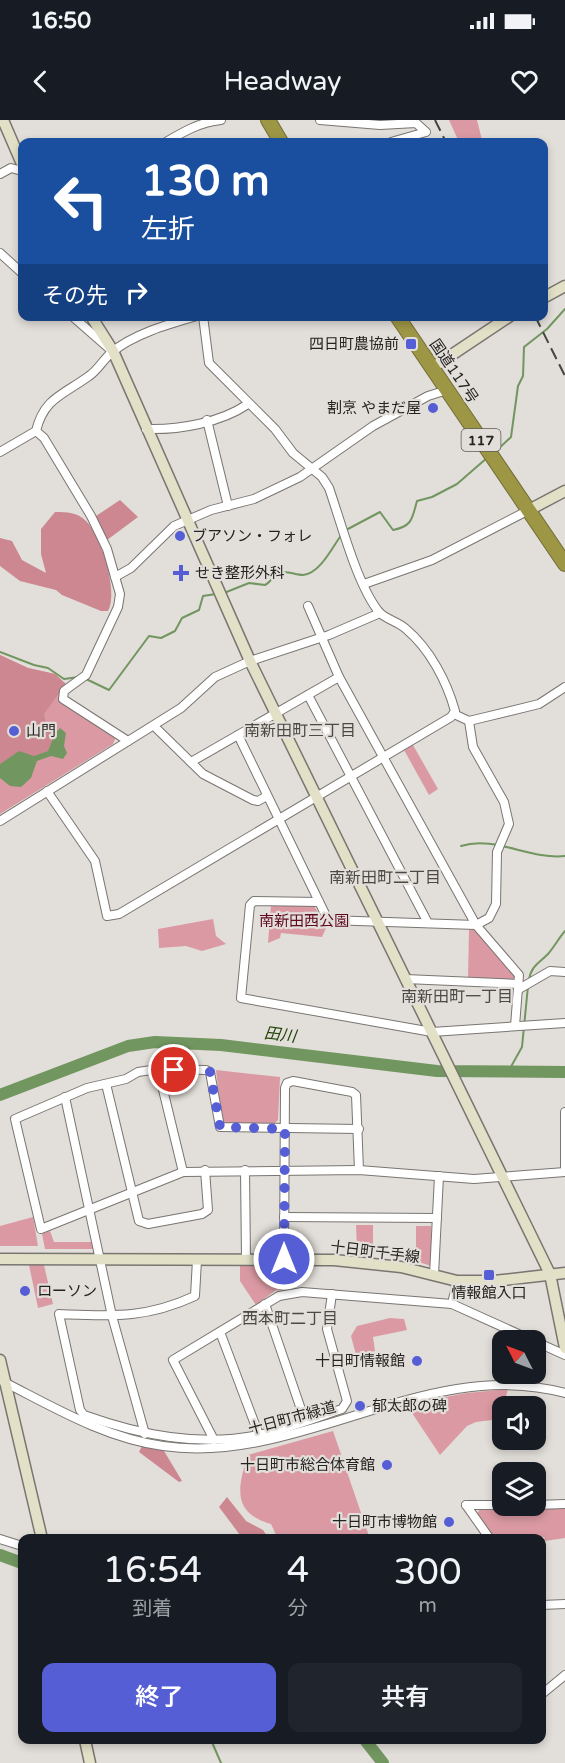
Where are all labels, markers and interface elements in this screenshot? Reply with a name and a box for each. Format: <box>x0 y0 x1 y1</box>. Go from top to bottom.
text: 16:50 <box>30 8 91 34</box>
icon: back <box>24 65 57 98</box>
text: Headway <box>223 65 342 98</box>
icon: heart <box>508 65 541 98</box>
text: 130 m <box>141 156 270 207</box>
icon: left <box>42 162 120 240</box>
text: 左折 <box>141 213 195 246</box>
icon: right <box>120 276 153 309</box>
text: その先 <box>42 283 108 309</box>
place label: 四日町農協前 <box>309 335 399 353</box>
street label: 国道117号 <box>426 336 482 406</box>
marker: 四日町農協前 <box>404 337 418 351</box>
place label: 割烹 やまだ屋 <box>327 399 421 417</box>
marker: 割烹 やまだ屋 <box>426 401 440 415</box>
road number: 117 <box>462 429 500 451</box>
place label: ブアソン・フォレ <box>192 527 312 545</box>
marker: ブアソン・フォレ <box>173 529 187 543</box>
marker: せき整形外科 <box>172 564 190 582</box>
place label: せき整形外科 <box>195 564 285 582</box>
district label: 南新田町三丁目 <box>244 721 356 741</box>
place label: 山門 <box>26 722 56 740</box>
marker: 山門 <box>7 724 21 738</box>
district label: 南新田町二丁目 <box>329 868 441 888</box>
park label: 南新田西公園 <box>259 912 349 930</box>
district label: 南新田町一丁目 <box>401 987 513 1007</box>
water label: 田川 <box>263 1023 299 1047</box>
pin <box>148 1044 199 1095</box>
icon: arrive <box>157 1053 190 1086</box>
position arrow <box>252 1227 316 1291</box>
street label: 十日町千手線 <box>329 1238 421 1266</box>
marker: 情報館入口 <box>482 1268 496 1282</box>
place label: ローソン <box>37 1282 97 1300</box>
marker: ローソン <box>18 1284 32 1298</box>
place label: 情報館入口 <box>451 1284 527 1302</box>
district label: 西本町二丁目 <box>242 1309 338 1329</box>
north arrow <box>492 1330 546 1384</box>
map controls <box>492 1330 546 1516</box>
place label: 十日町情報館 <box>315 1352 405 1370</box>
marker: 十日町情報館 <box>410 1354 424 1368</box>
button: sound <box>492 1396 546 1450</box>
place label: 郁太郎の碑 <box>372 1397 447 1415</box>
street label: 十日町市緑道 <box>246 1398 338 1438</box>
marker: 郁太郎の碑 <box>353 1399 367 1413</box>
place label: 十日町市総合体育館 <box>240 1456 375 1474</box>
marker: 十日町市総合体育館 <box>380 1458 394 1472</box>
button: layers <box>492 1462 546 1516</box>
place label: 十日町市博物館 <box>332 1513 437 1531</box>
marker: 十日町市博物館 <box>442 1515 456 1529</box>
text: 16:54 <box>102 1549 202 1592</box>
text: 4 <box>287 1549 309 1592</box>
text: 300 <box>394 1551 462 1594</box>
text: m <box>418 1594 437 1618</box>
text: 到着 <box>132 1597 172 1621</box>
text: 分 <box>288 1597 308 1621</box>
button: 終了 <box>42 1663 276 1732</box>
button: 共有 <box>288 1663 522 1732</box>

